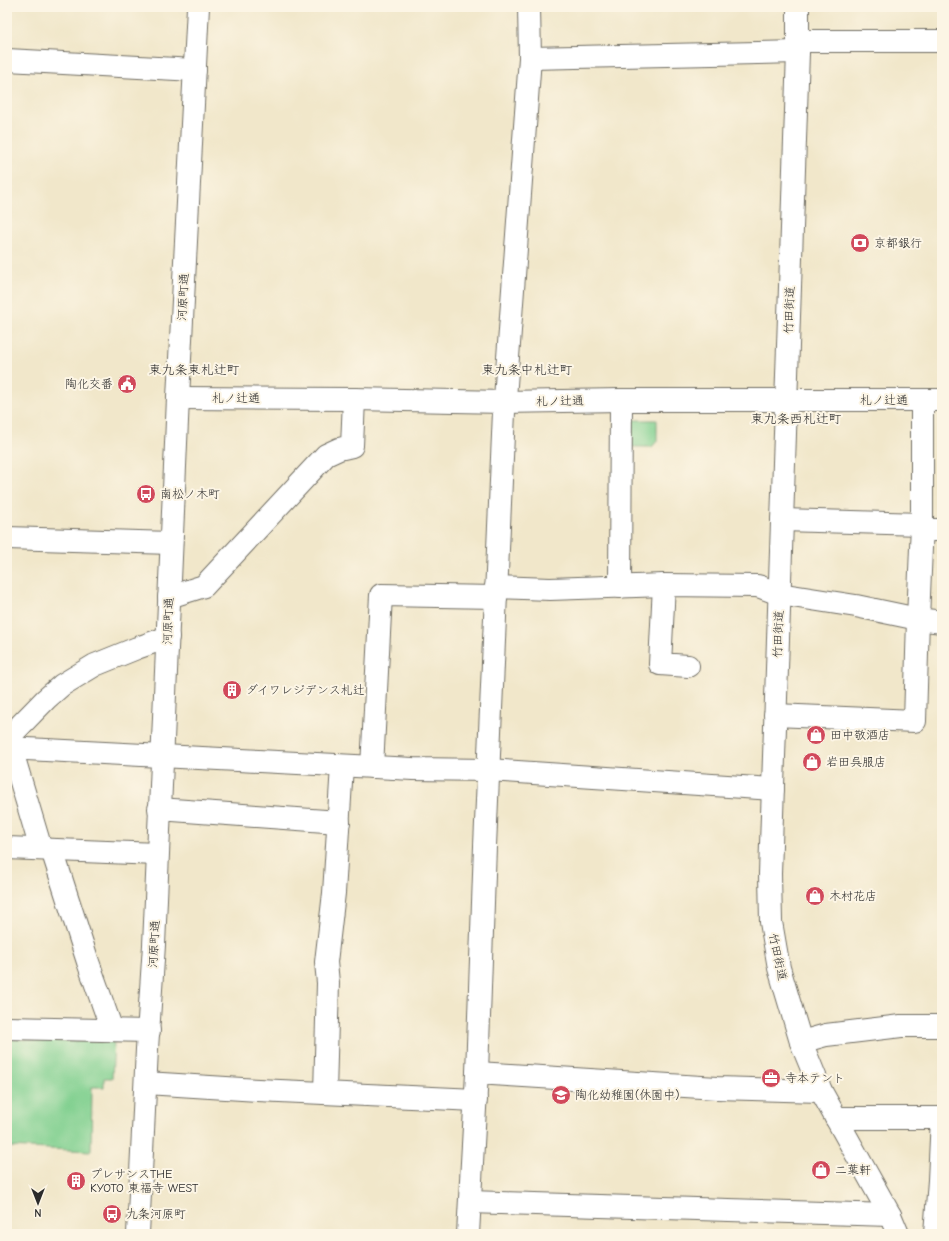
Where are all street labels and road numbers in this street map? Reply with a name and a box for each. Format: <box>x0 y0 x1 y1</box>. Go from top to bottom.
street label: 河原町通 <box>175 273 191 321</box>
street label: 竹田街道 <box>781 286 797 334</box>
street label: 札ノ辻通 <box>212 391 260 405</box>
street label: 札ノ辻通 <box>860 393 908 407</box>
street label: 札ノ辻通 <box>536 394 584 408</box>
street label: 河原町通 <box>160 597 176 645</box>
street label: 竹田街道 <box>770 610 786 658</box>
street label: 河原町通 <box>146 920 162 968</box>
street label: 竹田街道 <box>766 932 790 982</box>

